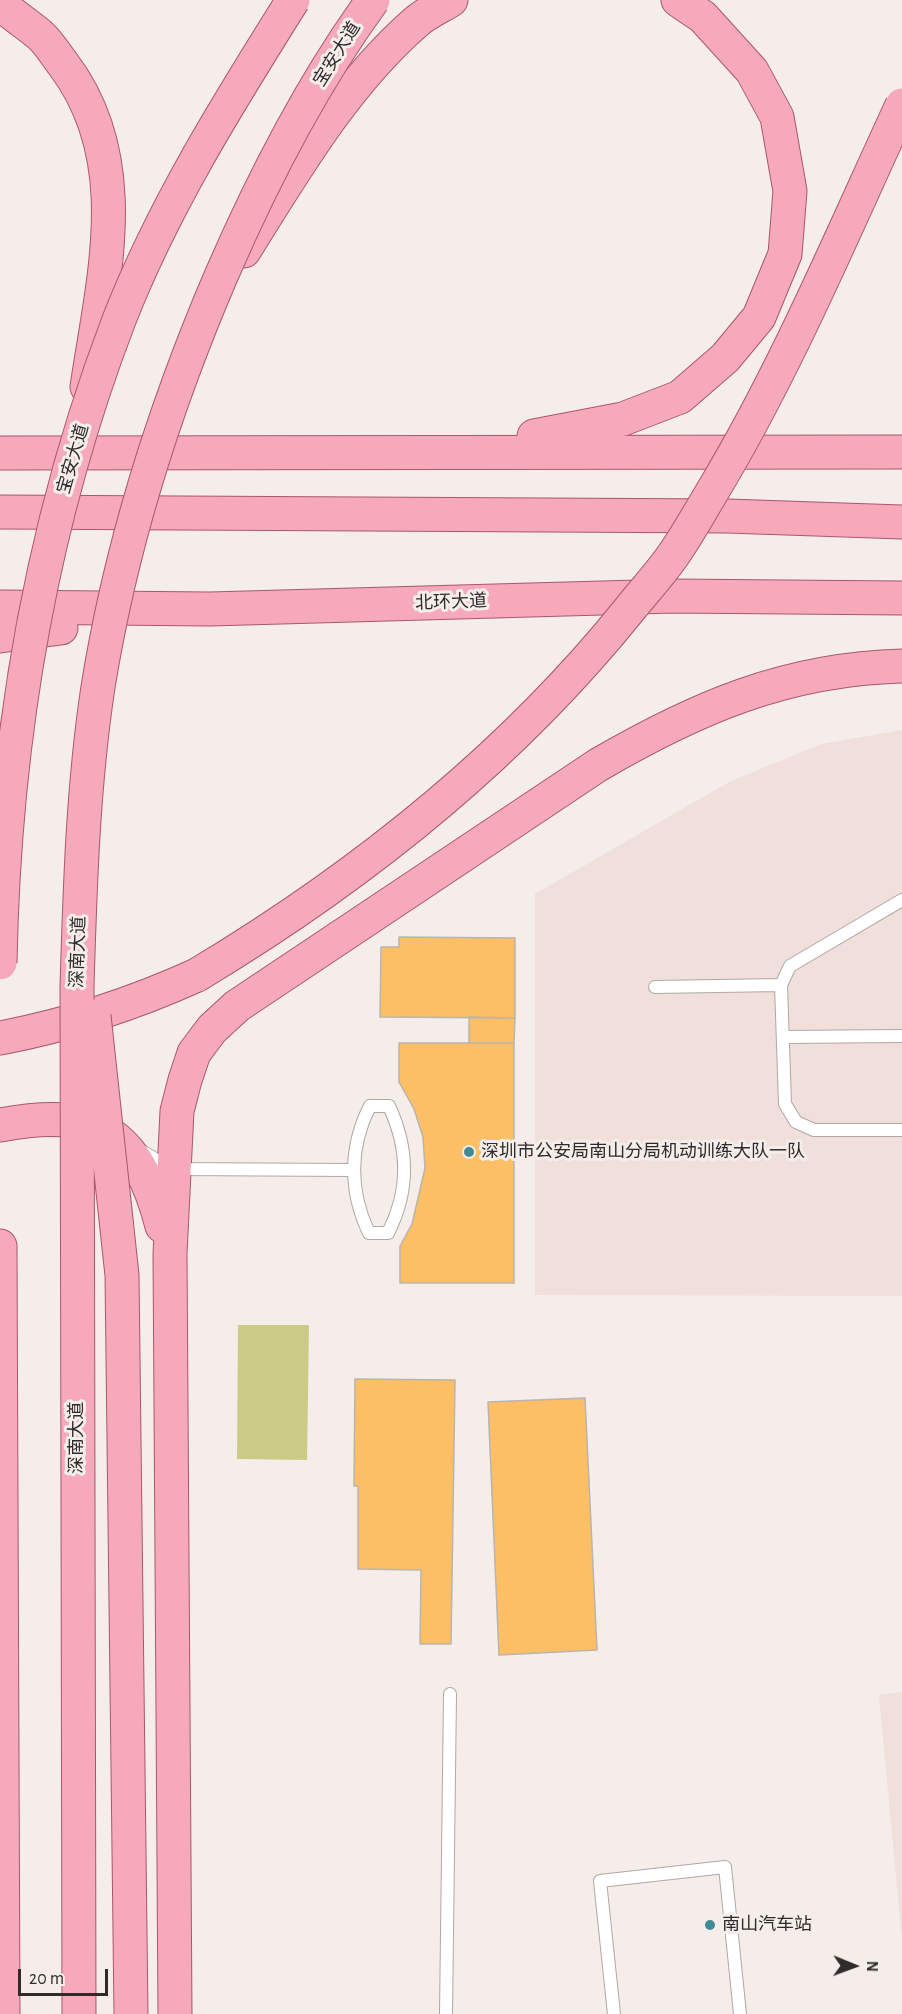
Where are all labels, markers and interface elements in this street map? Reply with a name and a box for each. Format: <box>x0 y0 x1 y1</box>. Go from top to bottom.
street label: 宝安大道 <box>309 18 365 90</box>
street label: 宝安大道 <box>53 421 93 497</box>
street label: 北环大道 <box>415 590 487 614</box>
street label: 深南大道 <box>66 916 90 988</box>
place label: 深圳市公安局南山分局机动训练大队一队 <box>481 1141 805 1163</box>
marker: 深圳市公安局南山分局机动训练大队一队 <box>462 1145 476 1159</box>
street label: 深南大道 <box>66 1402 88 1474</box>
place label: 南山汽车站 <box>722 1914 812 1936</box>
marker: 南山汽车站 <box>703 1918 717 1932</box>
north arrow <box>824 1936 884 1996</box>
scale bar <box>21 1957 111 1995</box>
text: N <box>864 1961 880 1972</box>
text: 20 m <box>29 1970 64 1988</box>

